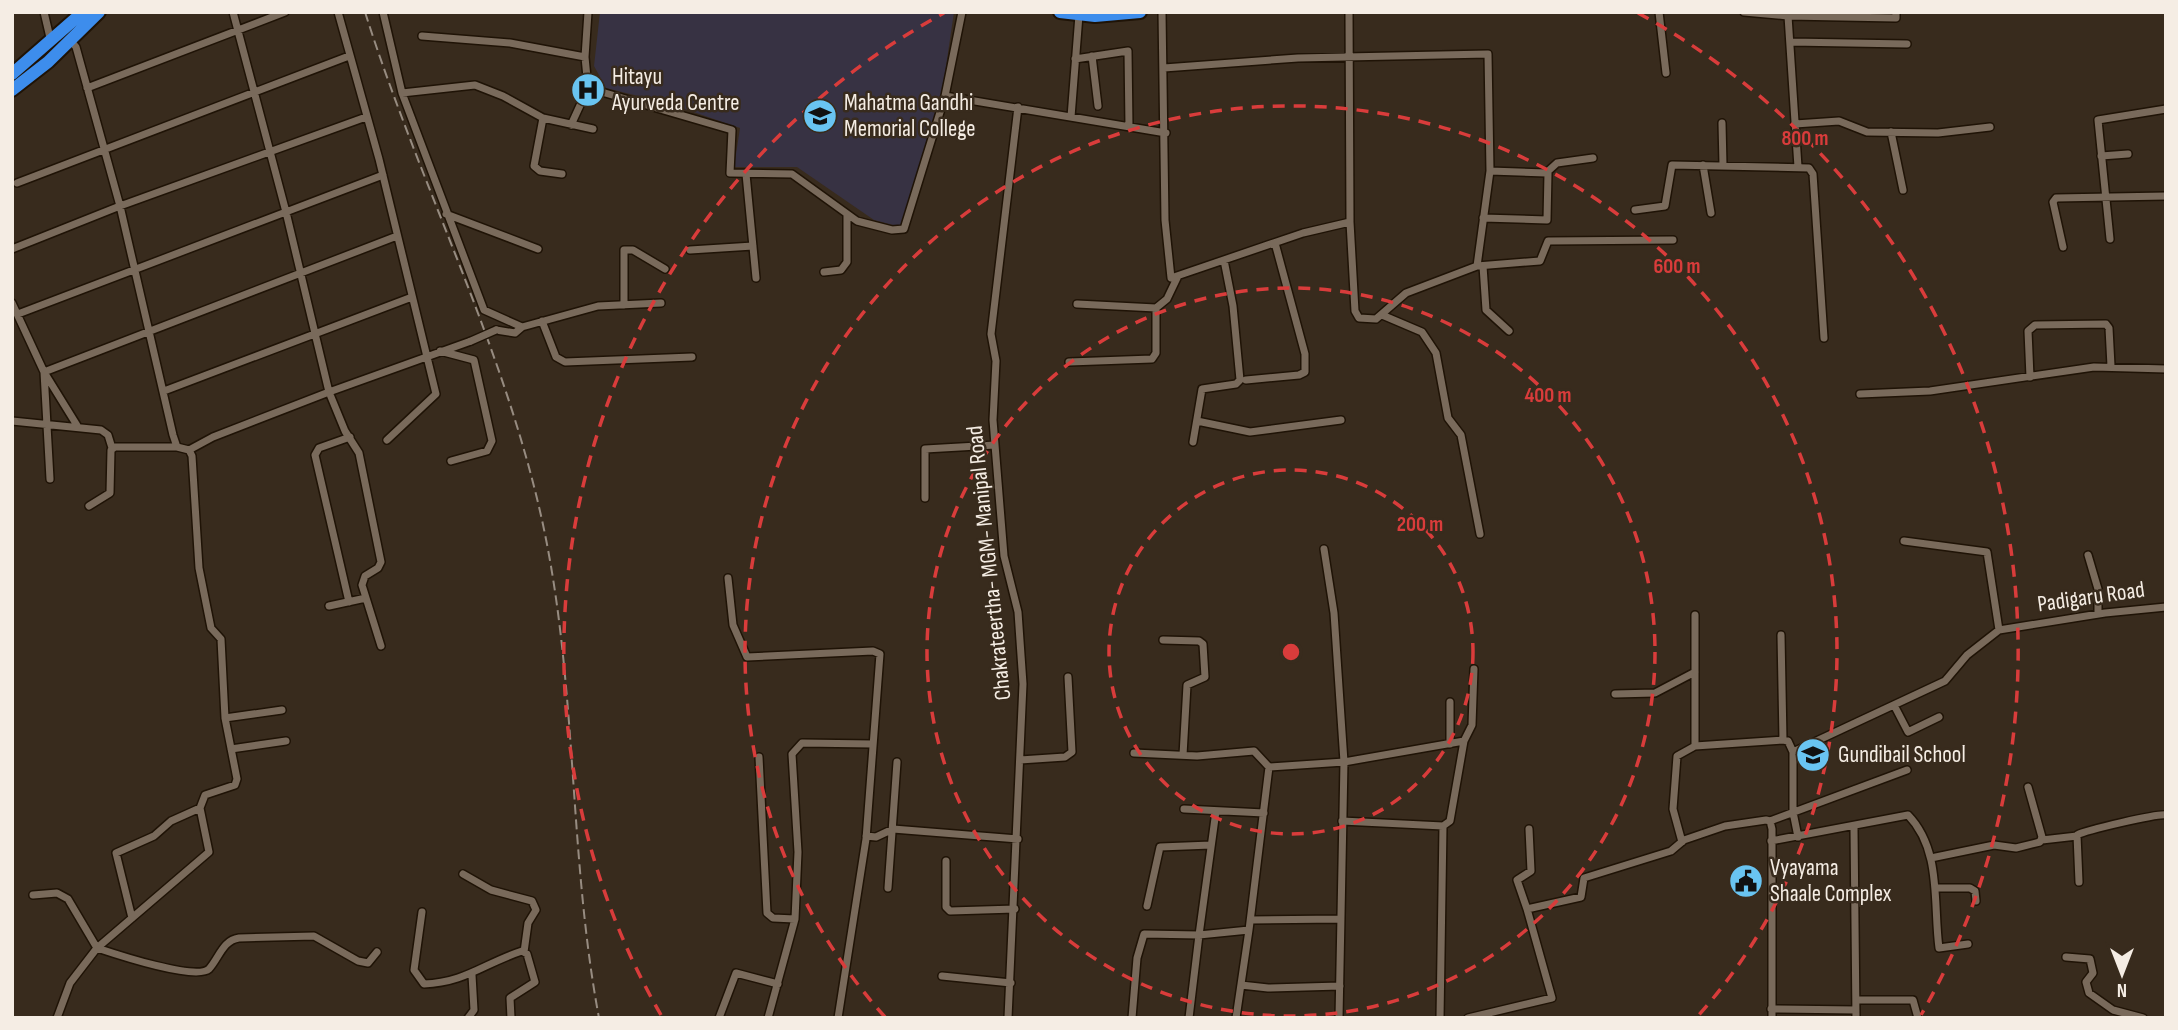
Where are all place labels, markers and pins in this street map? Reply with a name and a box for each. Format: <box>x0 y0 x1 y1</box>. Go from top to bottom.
place label: Hitayu Ayurveda Centre <box>611 63 740 117</box>
hospital icon: Hitayu Ayurveda Centre <box>569 71 607 109</box>
place label: Mahatma Gandhi Memorial College <box>844 89 976 143</box>
school or university icon: Mahatma Gandhi Memorial College <box>801 97 839 135</box>
centre of rings <box>1279 640 1303 664</box>
school or university icon: Gundibail School <box>1794 736 1832 774</box>
place label: Gundibail School <box>1838 741 1966 769</box>
place label: Vyayama Shaale Complex <box>1770 854 1892 908</box>
public building icon: Vyayama Shaale Complex <box>1727 862 1765 900</box>

